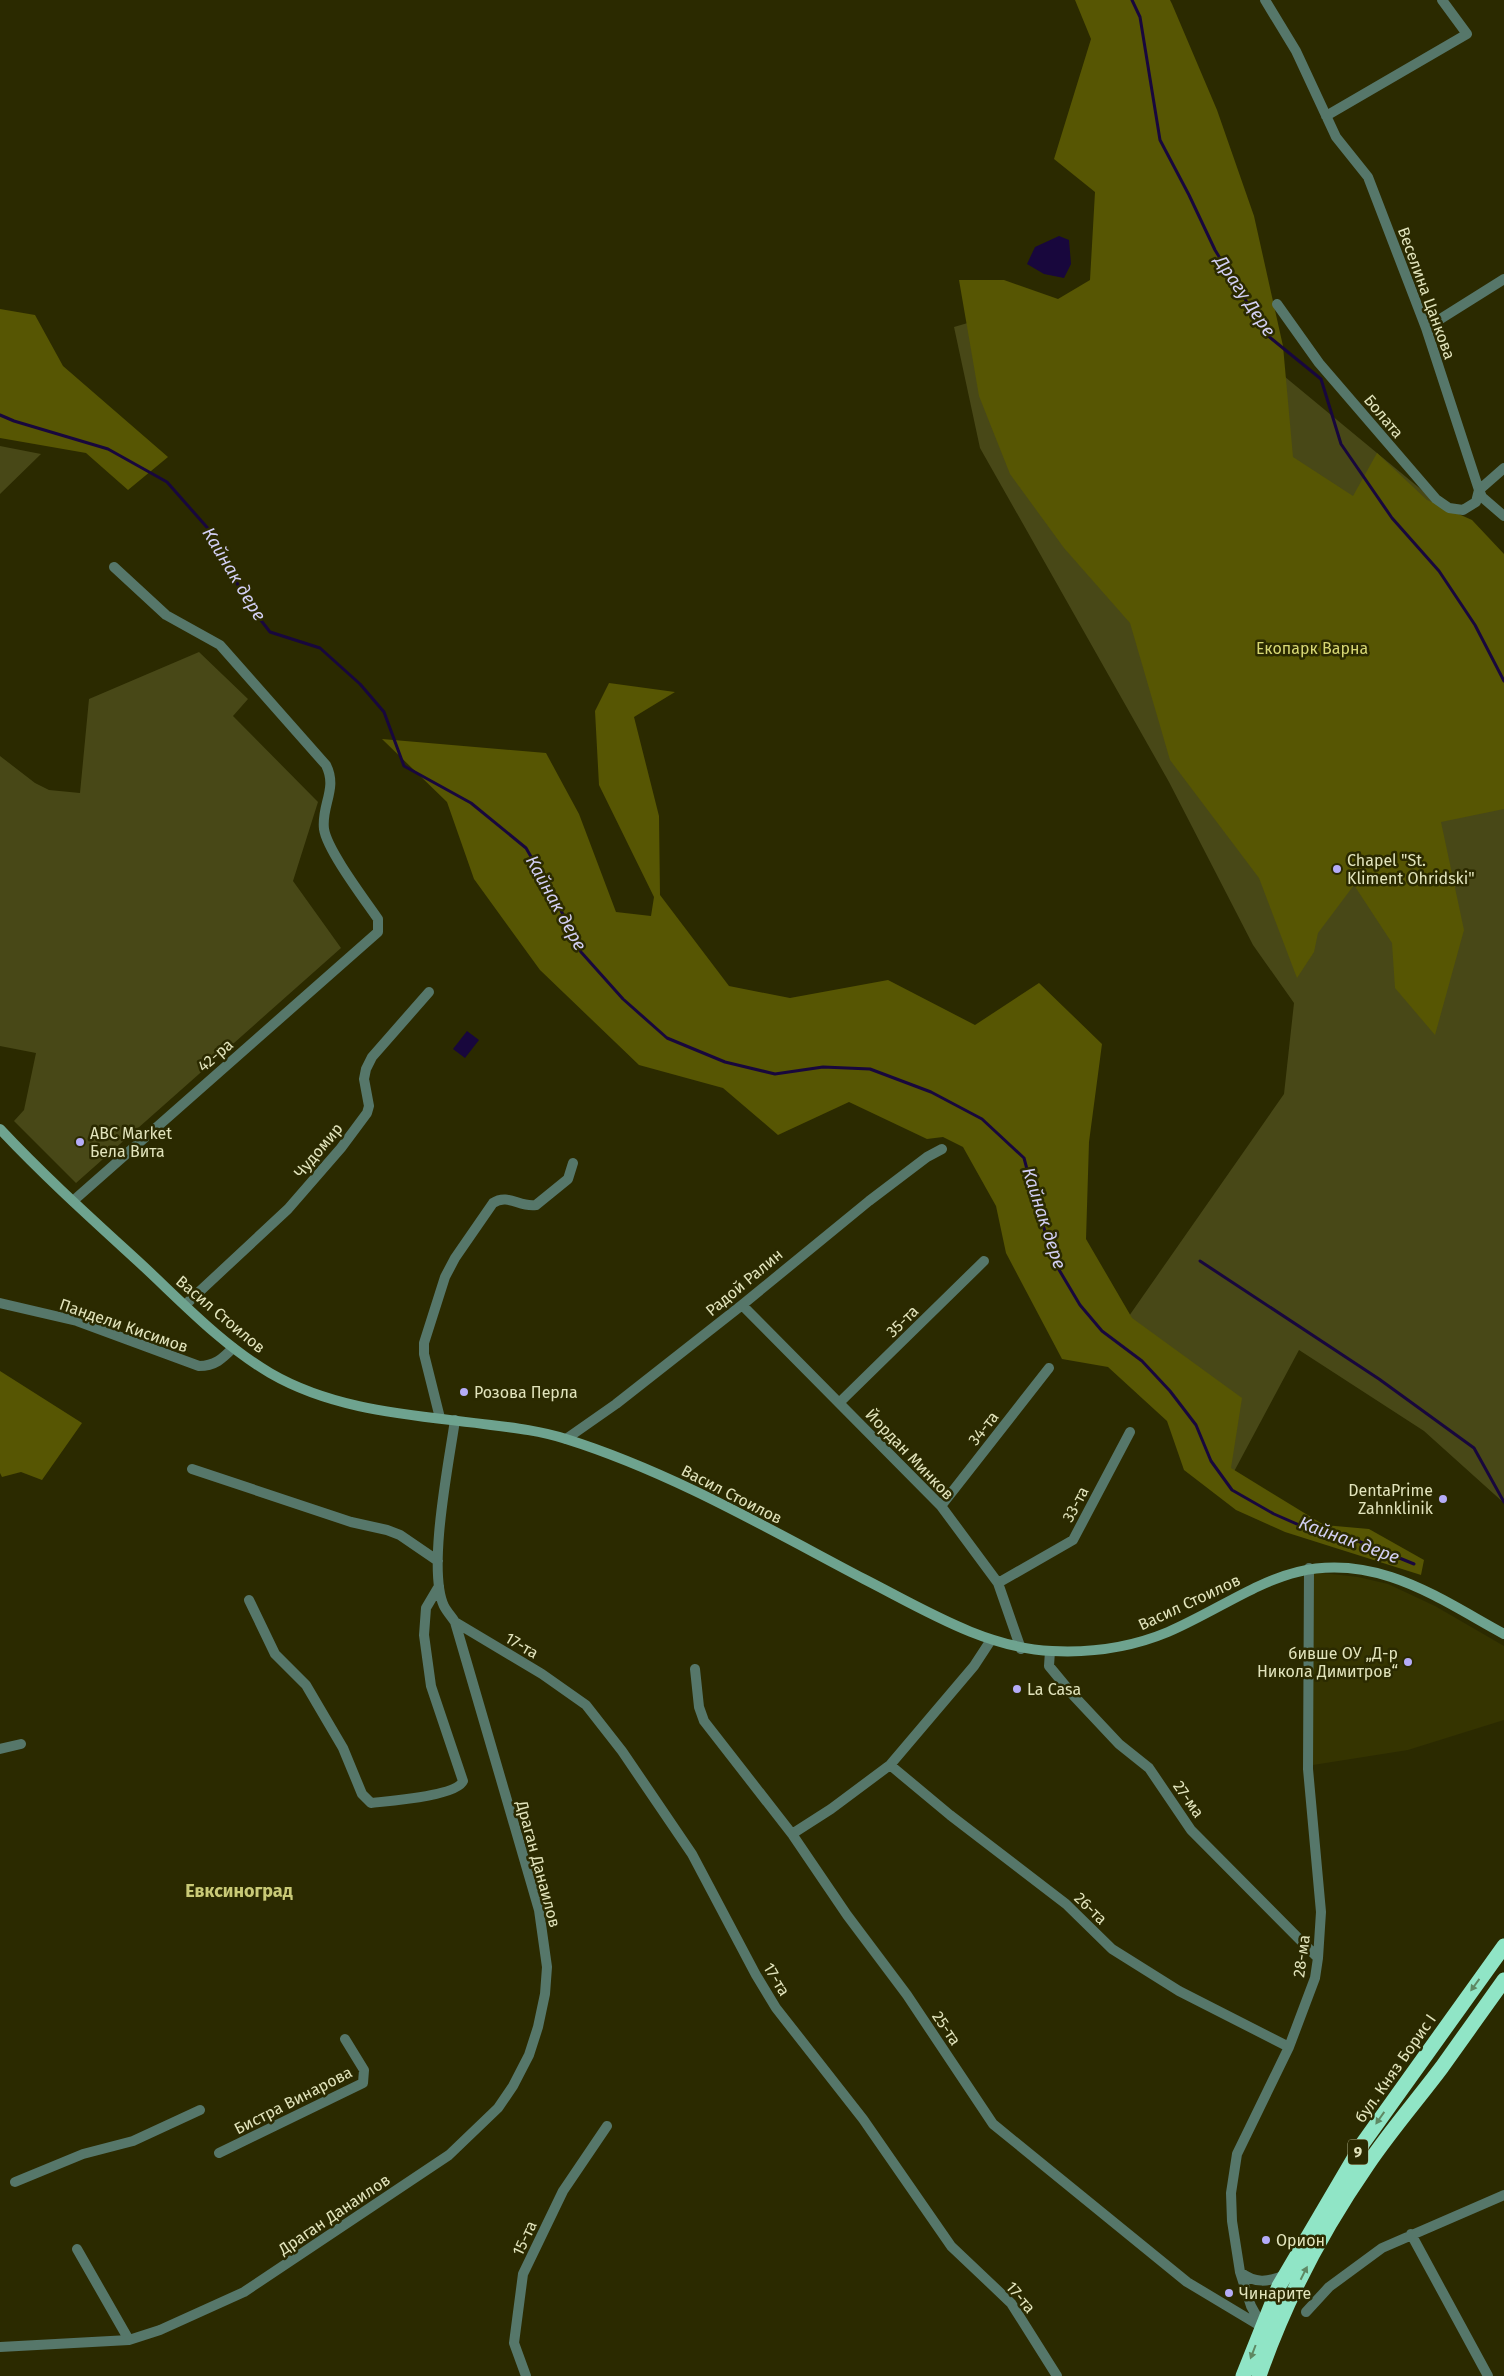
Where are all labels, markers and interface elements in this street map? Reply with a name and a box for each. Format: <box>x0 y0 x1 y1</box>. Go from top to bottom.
street label: Веселина Цанкова <box>1394 224 1459 362</box>
water label: Драгу Дере <box>1209 250 1280 341</box>
street label: Болата <box>1360 391 1407 442</box>
water label: Кайнак дере <box>197 523 271 625</box>
park label: Екопарк Варна <box>1256 639 1368 658</box>
place label: Chapel "St. Kliment Ohridski" <box>1347 851 1475 888</box>
water label: Кайнак дере <box>521 852 591 954</box>
marker: Chapel "St. Kliment Ohridski" <box>1331 863 1343 875</box>
street label: 42-ра <box>194 1035 237 1076</box>
street label: Чудомир <box>290 1119 347 1182</box>
place label: ABC Market Бела Вита <box>90 1124 172 1161</box>
marker: ABC Market Бела Вита <box>74 1136 86 1148</box>
water label: Кайнак дере <box>1017 1164 1071 1272</box>
street label: Радой Ралин <box>702 1245 787 1320</box>
street label: Васил Стоилов <box>172 1272 269 1357</box>
street label: Пандели Кисимов <box>57 1295 191 1356</box>
street label: 35-та <box>882 1302 922 1341</box>
place label: Розова Перла <box>474 1383 578 1402</box>
marker: Розова Перла <box>458 1386 470 1398</box>
street label: Йордан Минков <box>861 1405 958 1504</box>
street label: 34-та <box>964 1408 1003 1449</box>
street label: Васил Стоилов <box>678 1461 785 1528</box>
place label: DentaPrime Zahnklinik <box>1348 1481 1434 1518</box>
street label: 33-та <box>1058 1483 1093 1525</box>
marker: DentaPrime Zahnklinik <box>1437 1493 1449 1505</box>
water label: Кайнак дере <box>1296 1512 1402 1568</box>
street label: Васил Стоилов <box>1135 1570 1243 1634</box>
street label: 17-та <box>502 1628 542 1663</box>
place label: бивше ОУ „Д-р Никола Димитров“ <box>1257 1644 1398 1681</box>
marker: бивше ОУ „Д-р Никола Димитров“ <box>1402 1656 1414 1668</box>
place label: La Casa <box>1027 1680 1081 1699</box>
marker: La Casa <box>1011 1683 1023 1695</box>
street label: 27-ма <box>1169 1777 1208 1821</box>
street label: Драган Данаилов <box>512 1798 565 1930</box>
district label: Евксиноград <box>185 1880 293 1902</box>
street label: 26-та <box>1070 1888 1111 1928</box>
street label: 28-ма <box>1289 1934 1314 1978</box>
street label: 17-та <box>759 1959 794 1999</box>
one-way arrow <box>1470 1979 1480 1992</box>
street label: 25-та <box>928 2007 965 2049</box>
street label: бул. Княз Борис I <box>1351 2010 1440 2126</box>
street label: Бистра Винарова <box>231 2062 355 2138</box>
one-way arrow <box>1376 2111 1385 2124</box>
road number: 9 <box>1348 2140 1368 2164</box>
street label: Драган Данаилов <box>274 2170 394 2259</box>
street label: 15-та <box>508 2218 541 2259</box>
place label: Орион <box>1276 2231 1325 2250</box>
marker: Орион <box>1260 2234 1272 2246</box>
one-way arrow <box>1300 2266 1308 2280</box>
street label: 17-та <box>1002 2278 1039 2317</box>
place label: Чинарите <box>1239 2284 1311 2303</box>
marker: Чинарите <box>1223 2287 1235 2299</box>
one-way arrow <box>1248 2344 1256 2359</box>

